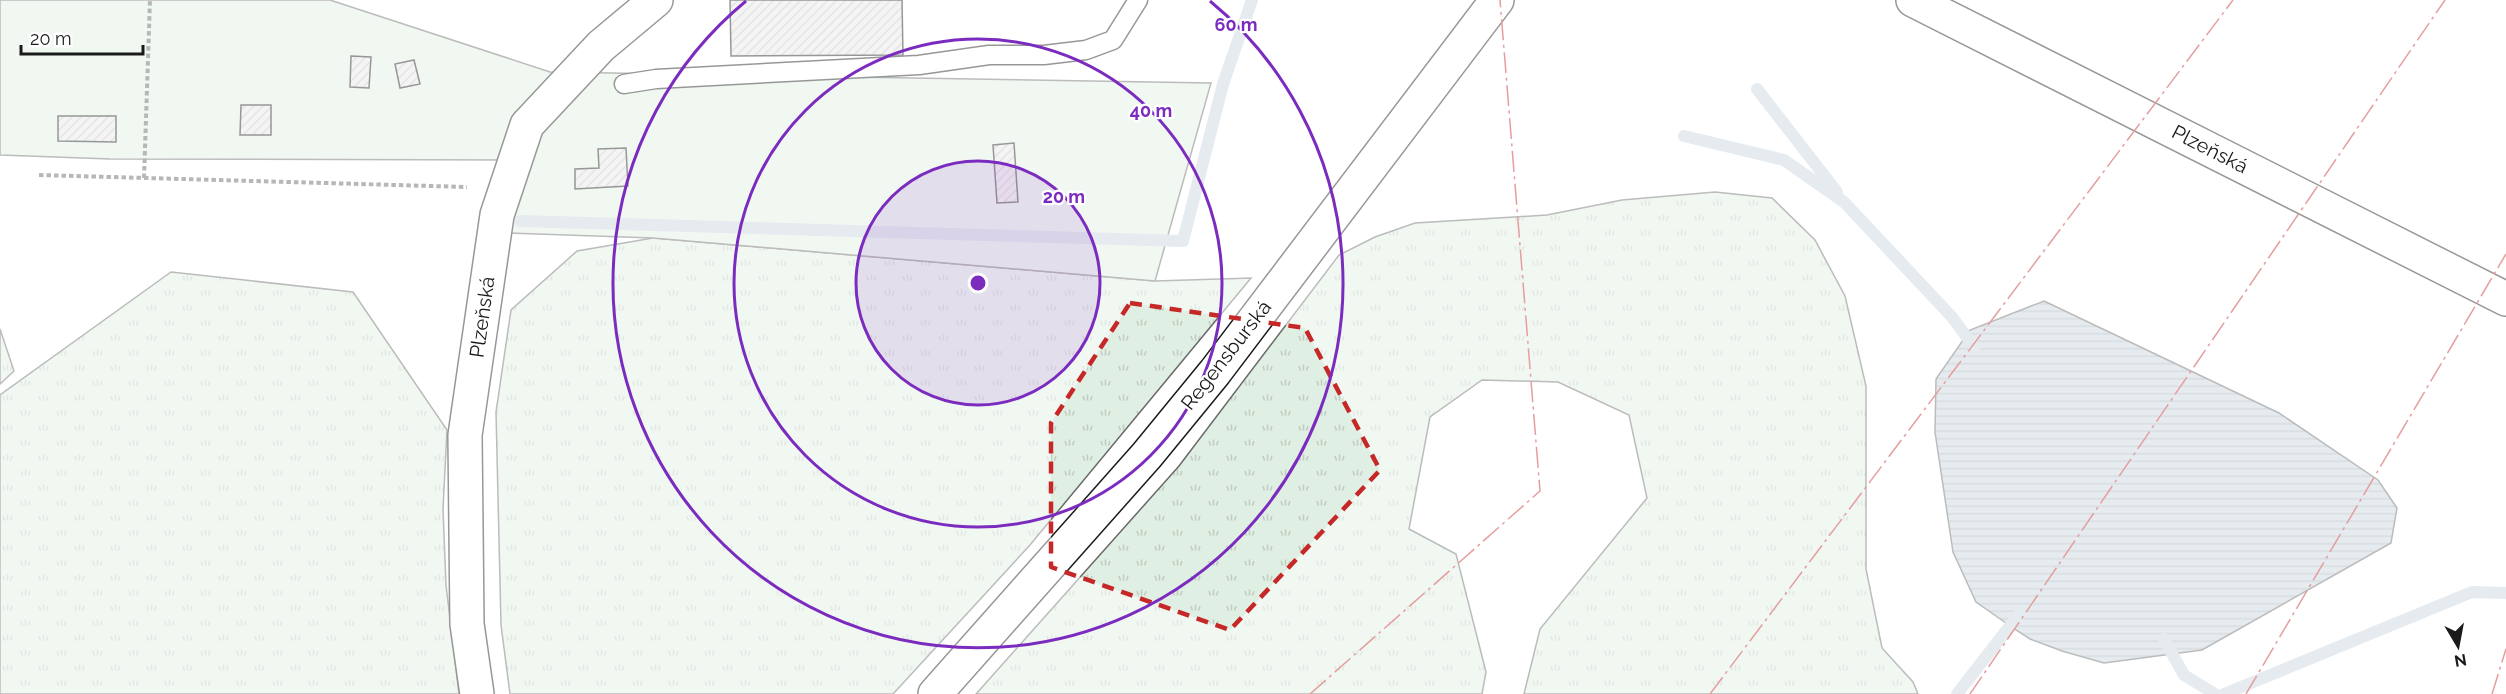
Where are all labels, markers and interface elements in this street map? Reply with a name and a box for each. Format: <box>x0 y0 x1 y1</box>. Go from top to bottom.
text: 60 m <box>1214 14 1258 35</box>
scale bar <box>21 18 142 56</box>
text: 20 m <box>30 28 72 49</box>
text: 40 m <box>1130 100 1172 121</box>
street label: Plzeňská <box>2168 120 2252 178</box>
text: 20 m <box>1043 186 1085 207</box>
centre of rings <box>968 273 988 293</box>
street label: Plzeňská <box>464 275 500 359</box>
street label: Regensburská <box>1176 295 1276 415</box>
north arrow <box>2428 616 2488 676</box>
text: N <box>2453 650 2468 671</box>

